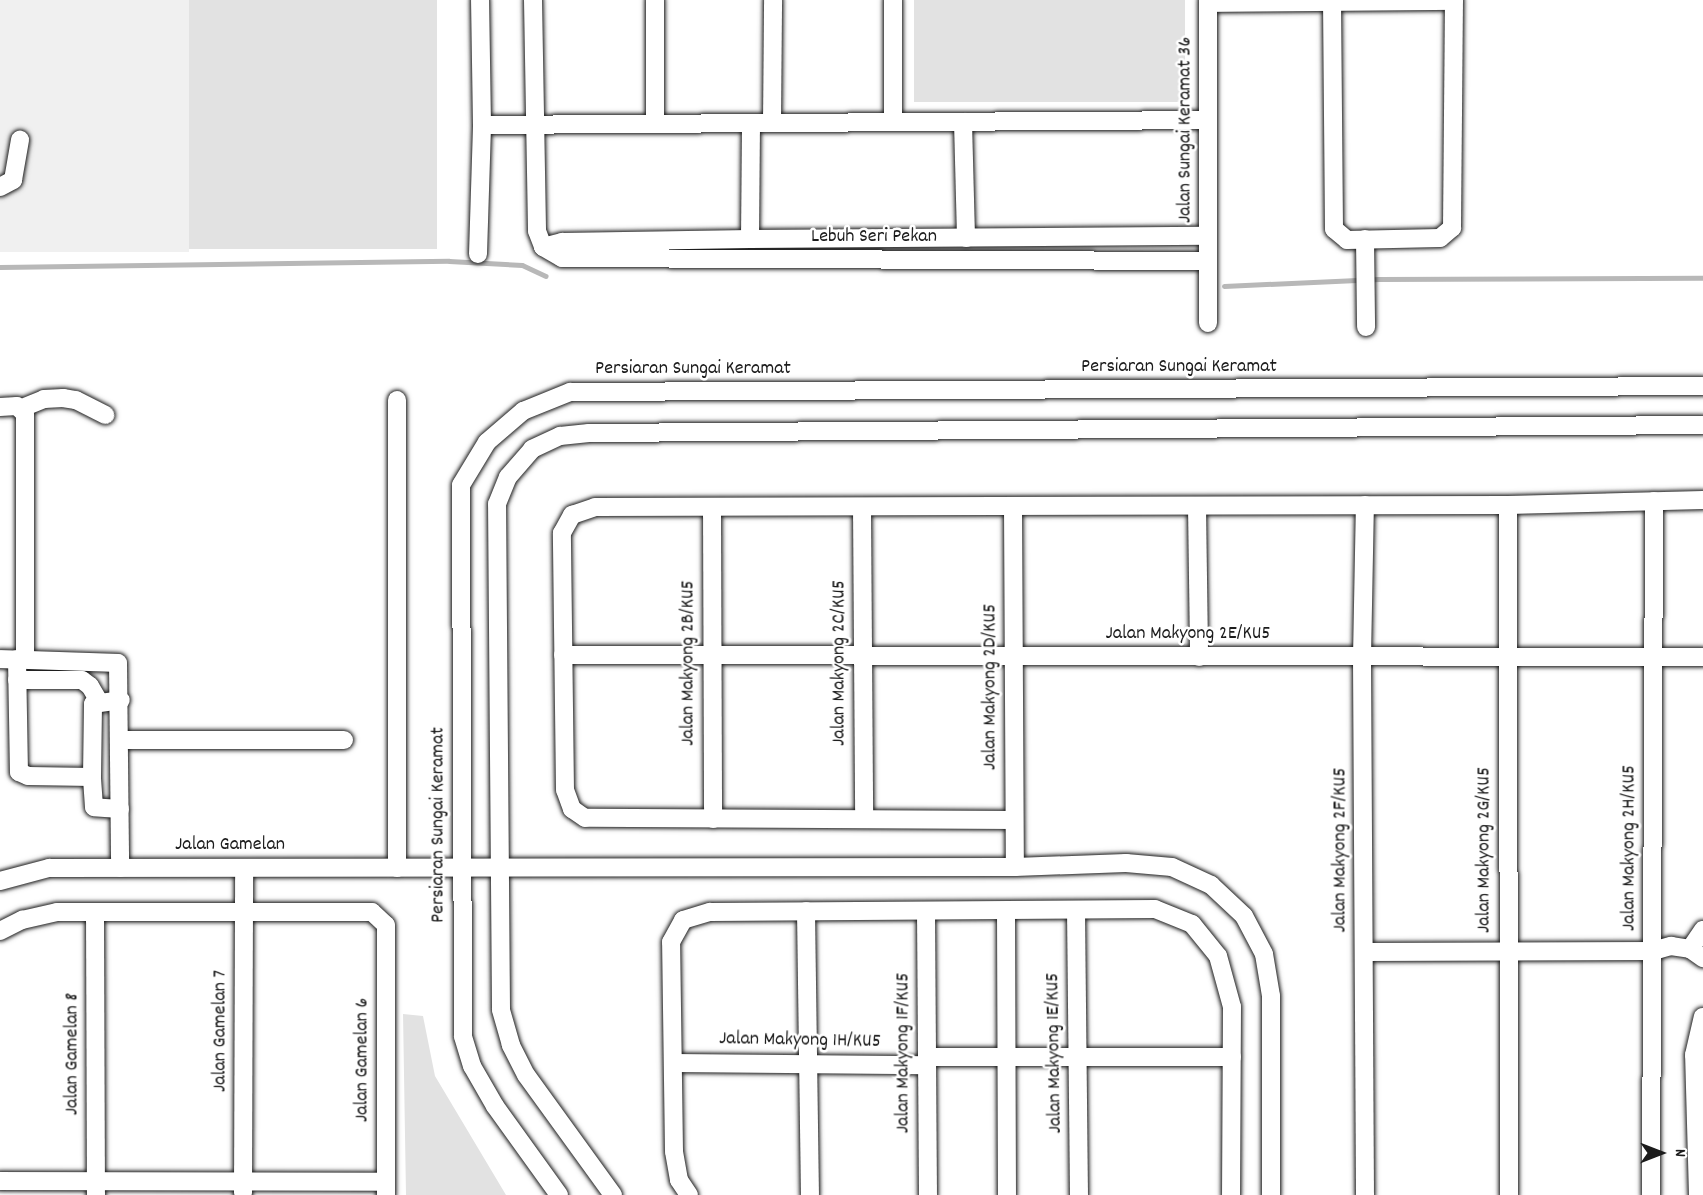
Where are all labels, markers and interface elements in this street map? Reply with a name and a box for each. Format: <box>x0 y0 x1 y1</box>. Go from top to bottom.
street label: Jalan Sungai Keramat 36 <box>1174 37 1198 223</box>
street label: Lebuh Seri Pekan <box>811 225 937 249</box>
street label: Persiaran Sungai Keramat <box>1081 355 1277 379</box>
street label: Persiaran Sungai Keramat <box>595 357 791 381</box>
street label: Jalan Makyong 2B/KU5 <box>677 580 701 746</box>
street label: Jalan Makyong 2C/KU5 <box>828 580 852 746</box>
street label: Jalan Makyong 2D/KU5 <box>979 604 1003 770</box>
street label: Jalan Makyong 2E/KU5 <box>1105 622 1271 646</box>
street label: Persiaran Sungai Keramat <box>427 727 451 923</box>
street label: Jalan Makyong 2H/KU5 <box>1618 765 1642 931</box>
street label: Jalan Makyong 2G/KU5 <box>1473 767 1497 933</box>
street label: Jalan Makyong 2F/KU5 <box>1329 768 1353 932</box>
street label: Jalan Gamelan <box>175 833 285 857</box>
street label: Jalan Gamelan 7 <box>209 970 233 1092</box>
street label: Jalan Makyong 1E/KU5 <box>1042 972 1068 1134</box>
street label: Jalan Makyong 1F/KU5 <box>892 973 916 1133</box>
street label: Jalan Gamelan 8 <box>61 993 85 1115</box>
street label: Jalan Gamelan 6 <box>351 998 375 1122</box>
street label: Jalan Makyong 1H/KU5 <box>719 1028 881 1054</box>
north arrow <box>1631 1123 1691 1183</box>
text: N <box>1668 1149 1691 1157</box>

